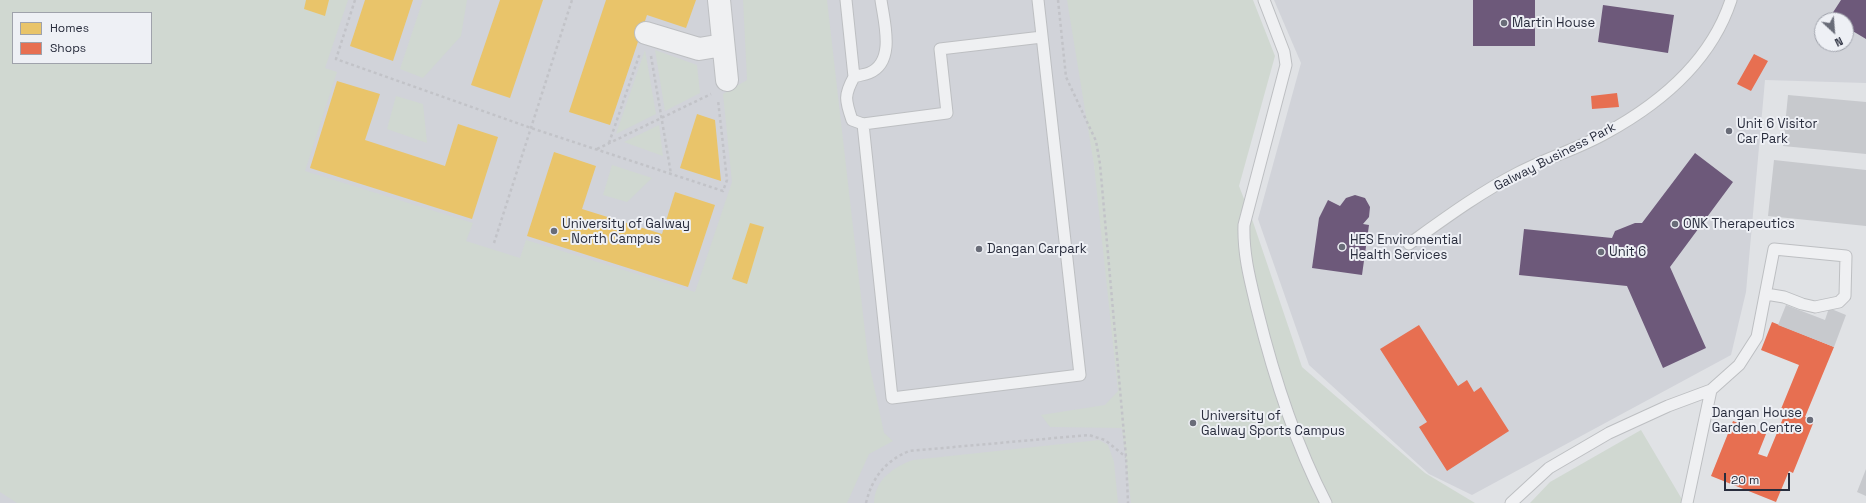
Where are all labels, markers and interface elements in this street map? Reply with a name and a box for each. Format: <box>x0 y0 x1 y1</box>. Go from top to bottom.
legend <box>12 12 152 64</box>
north arrow <box>1814 12 1854 52</box>
place label: Martin House <box>1512 15 1595 31</box>
marker: Martin House <box>1499 18 1509 28</box>
text: Homes <box>50 20 89 36</box>
text: N <box>1832 34 1845 50</box>
text: Shops <box>50 40 86 56</box>
place label: Unit 6 Visitor Car Park <box>1737 116 1817 147</box>
street label: Galway Business Park <box>1492 120 1618 194</box>
marker: Unit 6 Visitor Car Park <box>1724 126 1734 136</box>
place label: University of Galway - North Campus <box>562 216 690 247</box>
place label: ONK Therapeutics <box>1683 216 1795 232</box>
marker: ONK Therapeutics <box>1670 219 1680 229</box>
marker: University of Galway - North Campus <box>549 226 559 236</box>
place label: HES Enviromential Health Services <box>1350 232 1462 263</box>
place label: Dangan Carpark <box>987 241 1087 257</box>
marker: HES Enviromential Health Services <box>1337 242 1347 252</box>
marker: Dangan Carpark <box>974 244 984 254</box>
place label: Unit 6 <box>1609 244 1646 260</box>
marker: Unit 6 <box>1596 247 1606 257</box>
place label: Dangan House Garden Centre <box>1712 405 1802 436</box>
place label: University of Galway Sports Campus <box>1201 408 1345 439</box>
marker: Dangan House Garden Centre <box>1805 415 1815 425</box>
marker: University of Galway Sports Campus <box>1188 418 1198 428</box>
scale bar <box>1726 465 1792 491</box>
text: 20 m <box>1731 472 1759 488</box>

